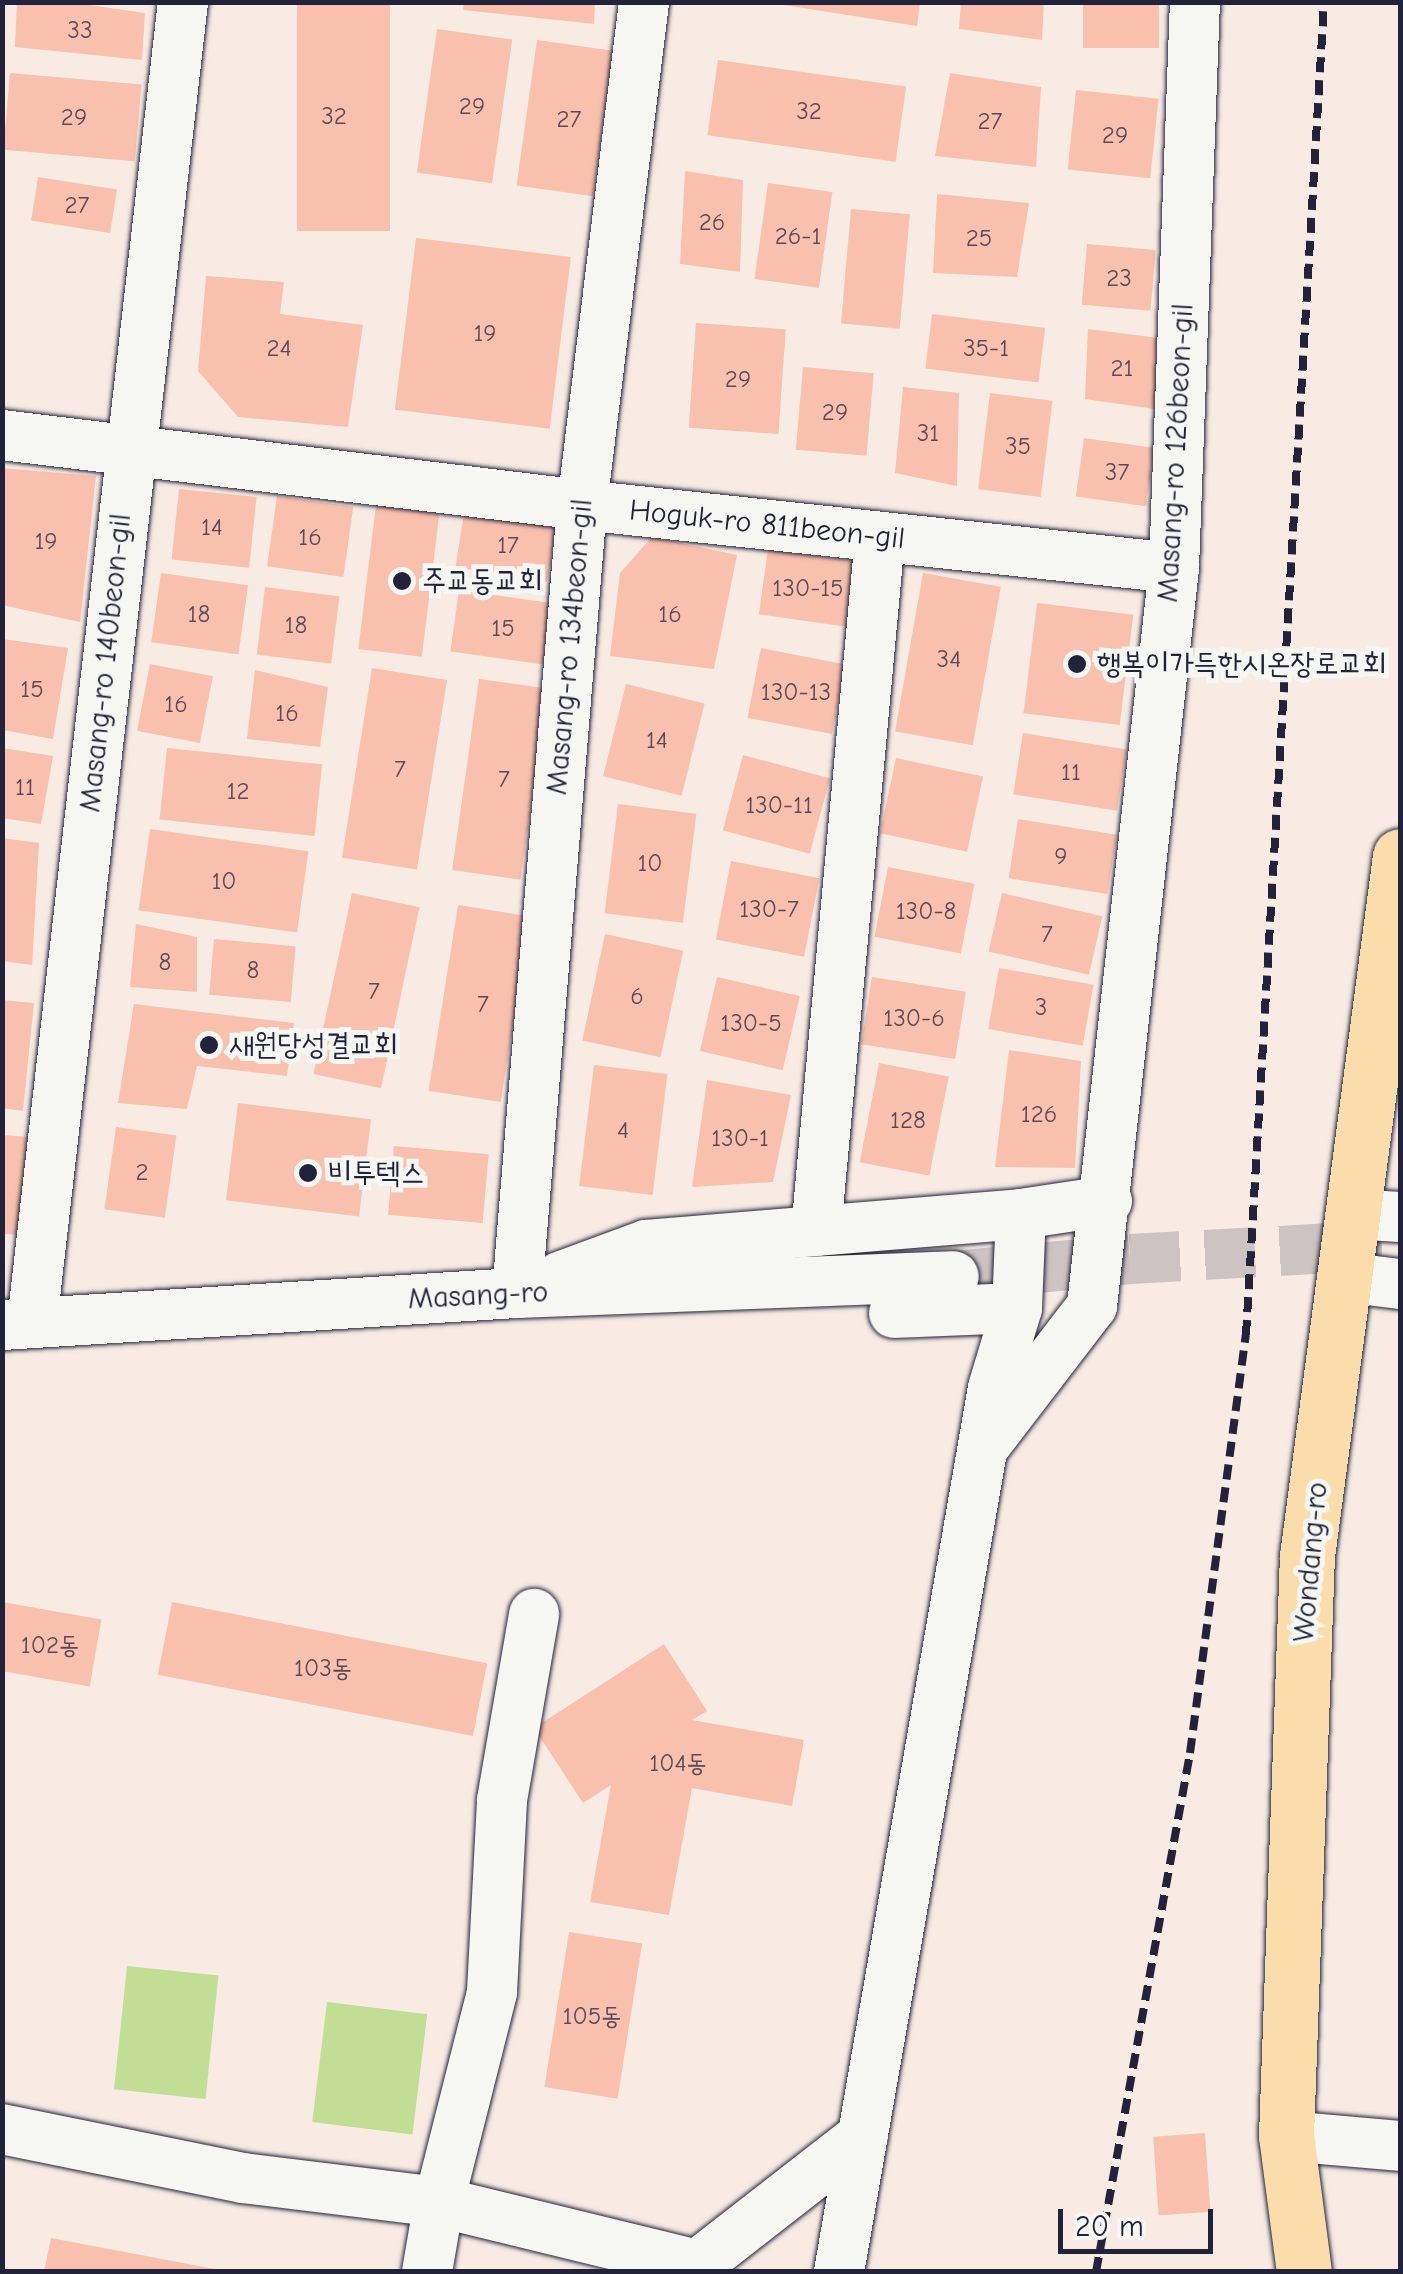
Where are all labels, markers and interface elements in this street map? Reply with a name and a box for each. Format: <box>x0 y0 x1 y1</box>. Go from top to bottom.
house number: 33 <box>67 15 93 45</box>
house number: 29 <box>459 91 485 121</box>
house number: 32 <box>796 96 822 126</box>
house number: 32 <box>321 101 347 131</box>
house number: 29 <box>61 102 87 132</box>
house number: 27 <box>557 104 581 134</box>
house number: 27 <box>978 106 1002 136</box>
house number: 29 <box>1102 120 1128 150</box>
house number: 27 <box>65 190 89 220</box>
house number: 26 <box>699 207 725 237</box>
house number: 26-1 <box>775 221 821 251</box>
house number: 25 <box>966 223 992 253</box>
house number: 23 <box>1106 263 1132 293</box>
street label: Masang-ro 126beon-gil <box>1150 303 1202 603</box>
house number: 19 <box>473 318 497 348</box>
house number: 24 <box>266 333 292 363</box>
house number: 35-1 <box>963 333 1009 363</box>
house number: 21 <box>1111 353 1133 383</box>
house number: 29 <box>725 364 751 394</box>
house number: 29 <box>822 397 848 427</box>
house number: 31 <box>917 418 939 448</box>
house number: 35 <box>1005 431 1031 461</box>
house number: 37 <box>1105 457 1129 487</box>
street label: Hoguk-ro 811beon-gil <box>628 493 906 557</box>
street label: Masang-ro 134beon-gil <box>539 498 601 796</box>
street label: Masang-ro 140beon-gil <box>72 512 140 814</box>
house number: 14 <box>201 512 223 542</box>
house number: 16 <box>298 522 322 552</box>
house number: 19 <box>34 526 58 556</box>
house number: 17 <box>497 530 519 560</box>
place label: 주교동교회 <box>422 563 543 599</box>
marker: 주교동교회 <box>391 570 413 592</box>
house number: 130-15 <box>772 573 844 603</box>
house number: 18 <box>188 599 210 629</box>
house number: 16 <box>658 599 682 629</box>
house number: 18 <box>285 610 307 640</box>
house number: 15 <box>491 613 515 643</box>
house number: 34 <box>937 644 961 674</box>
place label: 행복이가득한시온장로교회 <box>1097 646 1387 682</box>
marker: 행복이가득한시온장로교회 <box>1066 653 1088 675</box>
house number: 15 <box>20 674 44 704</box>
house number: 130-13 <box>761 677 831 707</box>
house number: 16 <box>164 689 188 719</box>
house number: 16 <box>275 698 299 728</box>
house number: 14 <box>646 725 668 755</box>
house number: 7 <box>394 754 406 784</box>
house number: 11 <box>1061 757 1081 787</box>
house number: 7 <box>498 764 510 794</box>
house number: 11 <box>15 772 35 802</box>
house number: 12 <box>227 776 249 806</box>
house number: 130-11 <box>745 790 813 820</box>
house number: 9 <box>1054 841 1068 871</box>
house number: 10 <box>637 848 663 878</box>
house number: 10 <box>211 866 237 896</box>
house number: 130-7 <box>739 894 799 924</box>
house number: 130-8 <box>896 896 956 926</box>
house number: 7 <box>1041 919 1053 949</box>
house number: 8 <box>159 947 171 977</box>
house number: 8 <box>247 955 259 985</box>
house number: 7 <box>368 976 380 1006</box>
house number: 6 <box>630 981 644 1011</box>
house number: 7 <box>477 989 489 1019</box>
house number: 3 <box>1035 992 1047 1022</box>
house number: 130-6 <box>883 1003 945 1033</box>
house number: 130-5 <box>720 1008 782 1038</box>
place label: 새원당성결교회 <box>229 1027 398 1063</box>
marker: 새원당성결교회 <box>198 1034 220 1056</box>
house number: 126 <box>1021 1099 1057 1129</box>
house number: 128 <box>890 1105 926 1135</box>
house number: 4 <box>617 1115 629 1145</box>
house number: 130-1 <box>711 1123 769 1153</box>
place label: 비투텍스 <box>328 1155 425 1191</box>
house number: 2 <box>135 1157 149 1187</box>
marker: 비투텍스 <box>297 1162 319 1184</box>
street label: Masang-ro <box>407 1274 549 1318</box>
street label: Wondang-ro <box>1286 1481 1336 1643</box>
house number: 102동 <box>21 1630 79 1660</box>
house number: 103동 <box>294 1653 352 1683</box>
house number: 104동 <box>649 1748 707 1778</box>
house number: 105동 <box>563 2001 621 2031</box>
scale bar <box>1063 2189 1218 2251</box>
text: 20 m <box>1075 2209 1144 2244</box>

